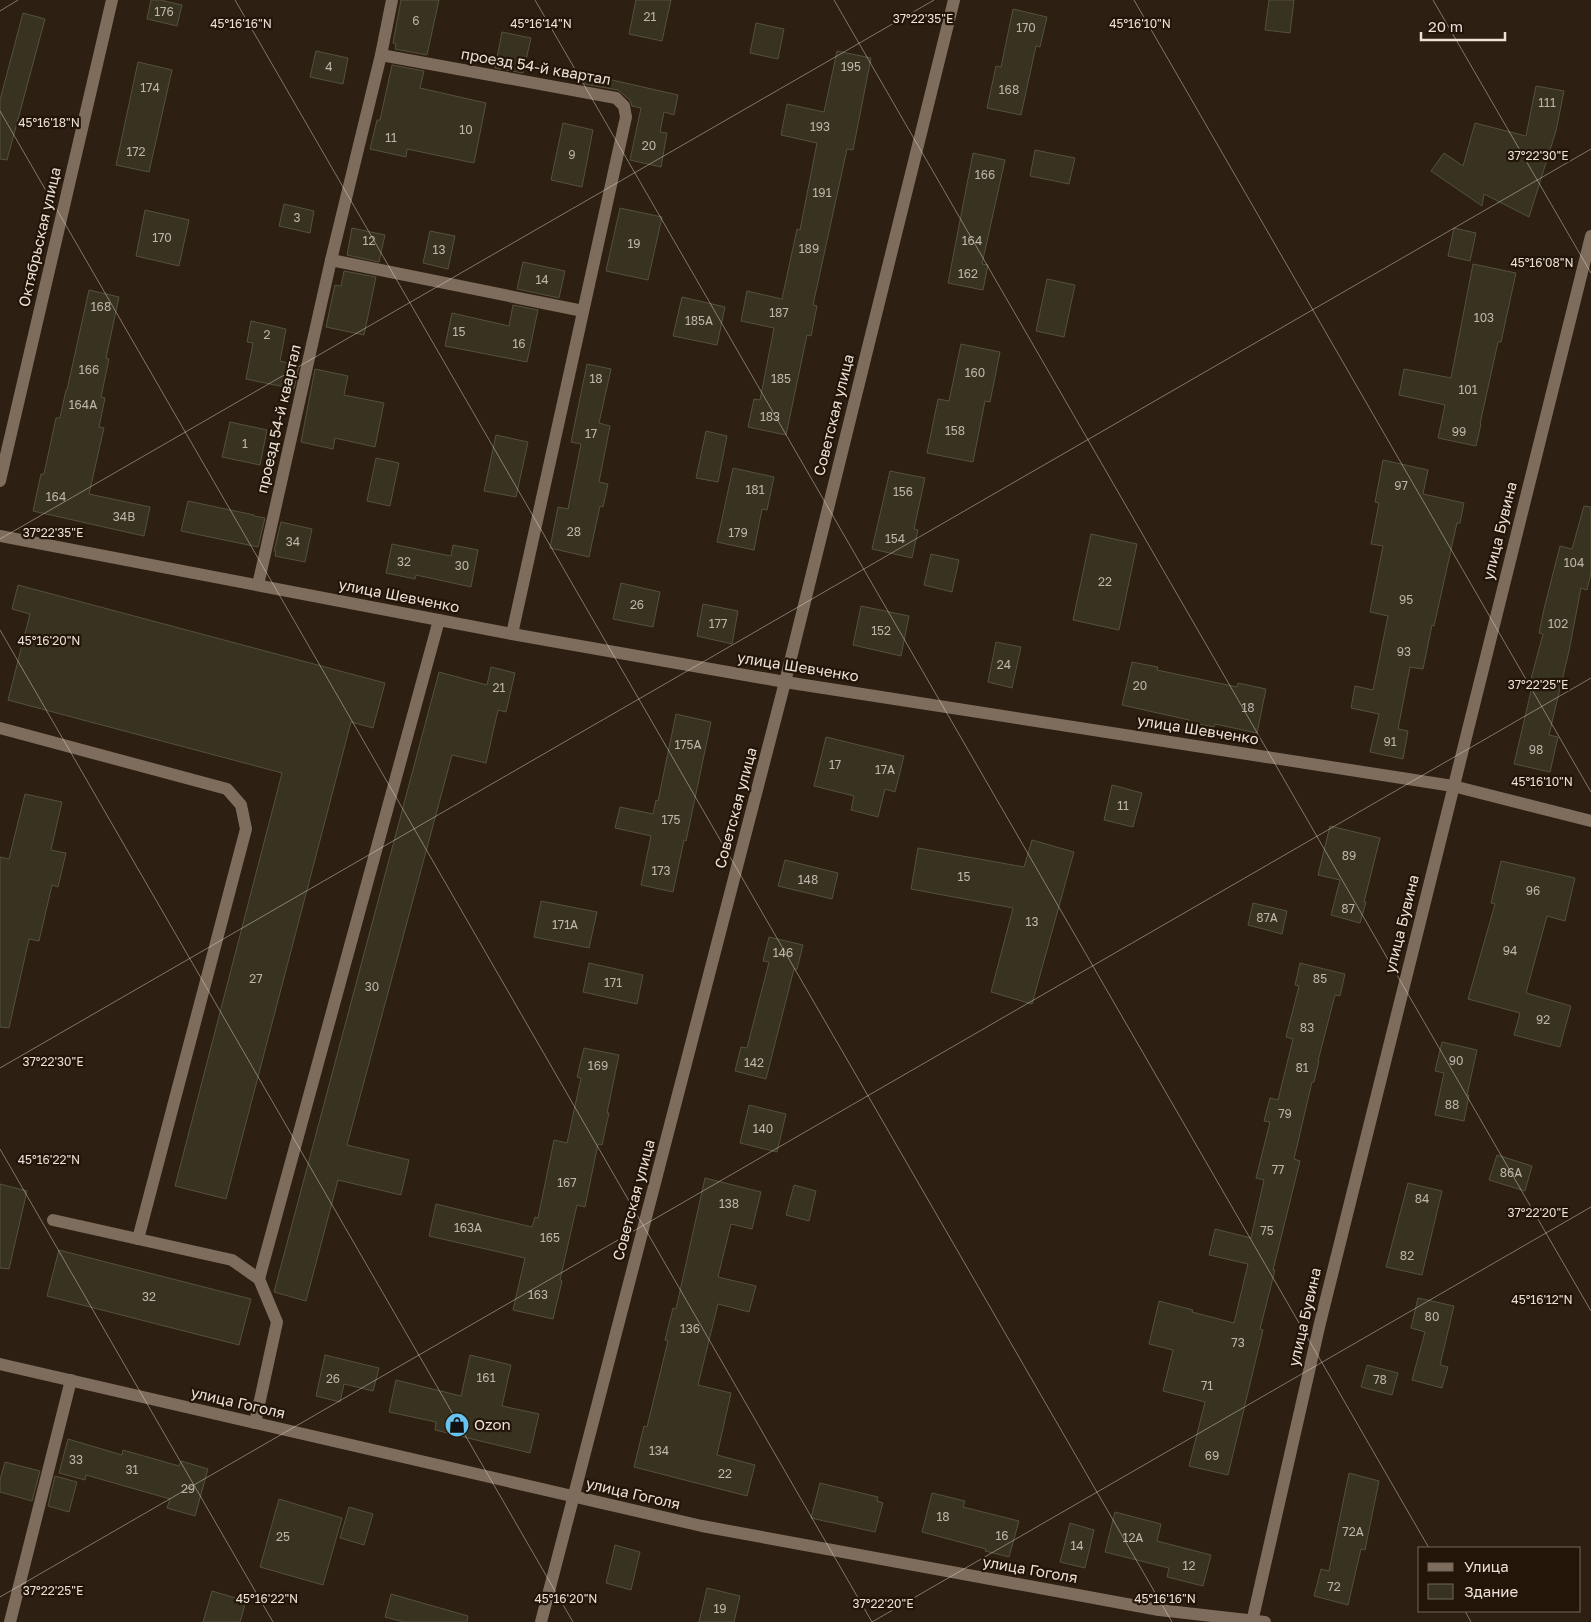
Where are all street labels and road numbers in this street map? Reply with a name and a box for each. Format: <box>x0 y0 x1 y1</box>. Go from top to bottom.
street label: проезд 54-й квартал <box>460 44 613 88</box>
street label: Октябрьская улица <box>14 165 64 308</box>
street label: проезд 54-й квартал <box>252 343 304 495</box>
street label: Советская улица <box>809 352 857 477</box>
street label: улица Бувина <box>1478 480 1520 582</box>
street label: улица Шевченко <box>337 574 461 616</box>
street label: улица Шевченко <box>736 648 860 685</box>
street label: улица Шевченко <box>1136 711 1260 748</box>
street label: Советская улица <box>710 745 760 870</box>
street label: улица Бувина <box>1380 873 1422 975</box>
street label: Советская улица <box>608 1137 658 1262</box>
street label: улица Бувина <box>1284 1266 1324 1368</box>
street label: улица Гоголя <box>189 1382 287 1422</box>
street label: улица Гоголя <box>584 1473 682 1513</box>
street label: улица Гоголя <box>981 1552 1079 1586</box>

